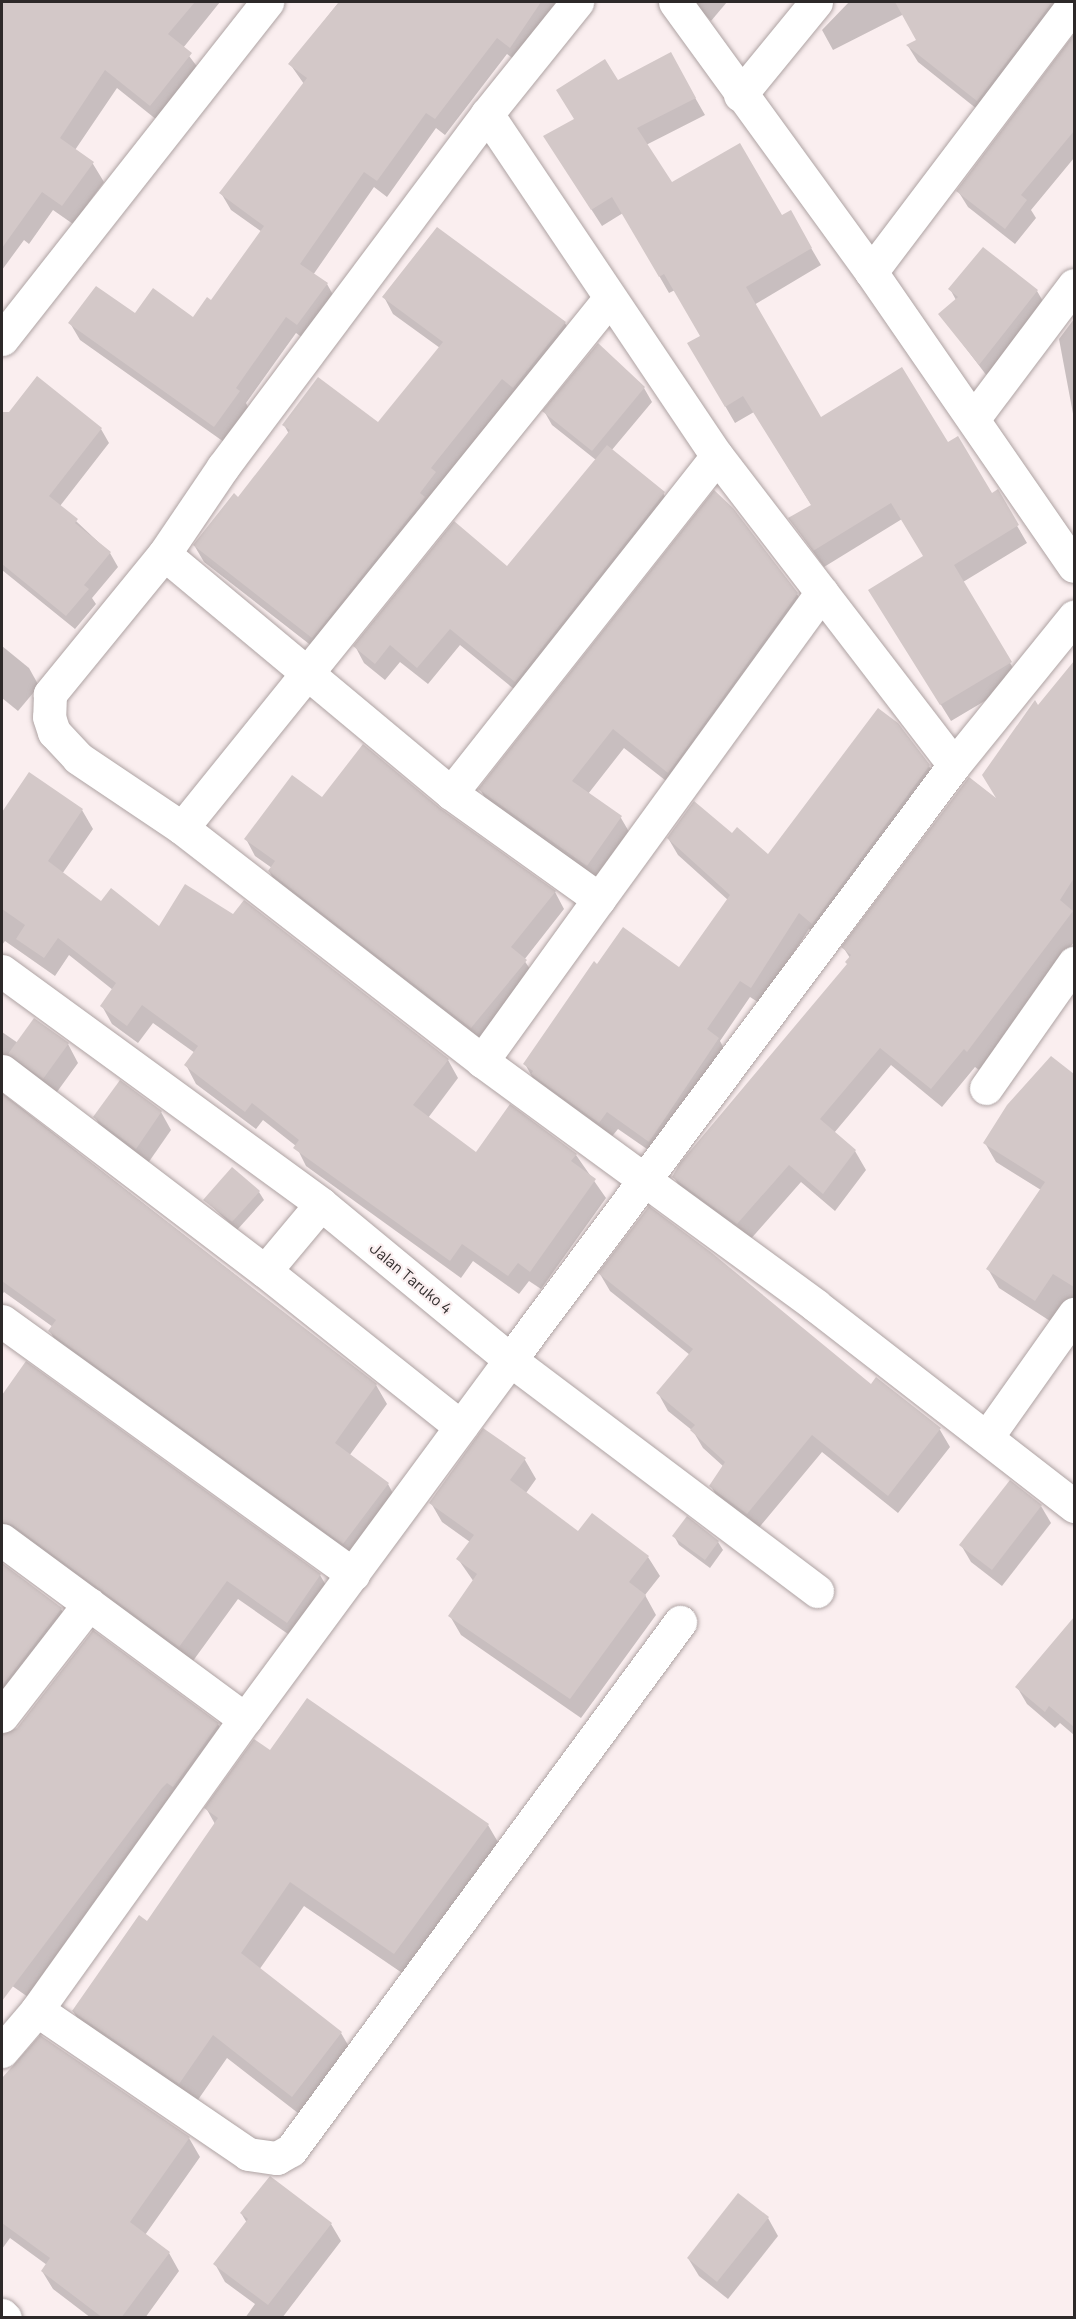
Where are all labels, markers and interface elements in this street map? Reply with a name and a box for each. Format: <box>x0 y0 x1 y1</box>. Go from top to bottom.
street label: Jalan Taruko 4 <box>366 1238 456 1318</box>

